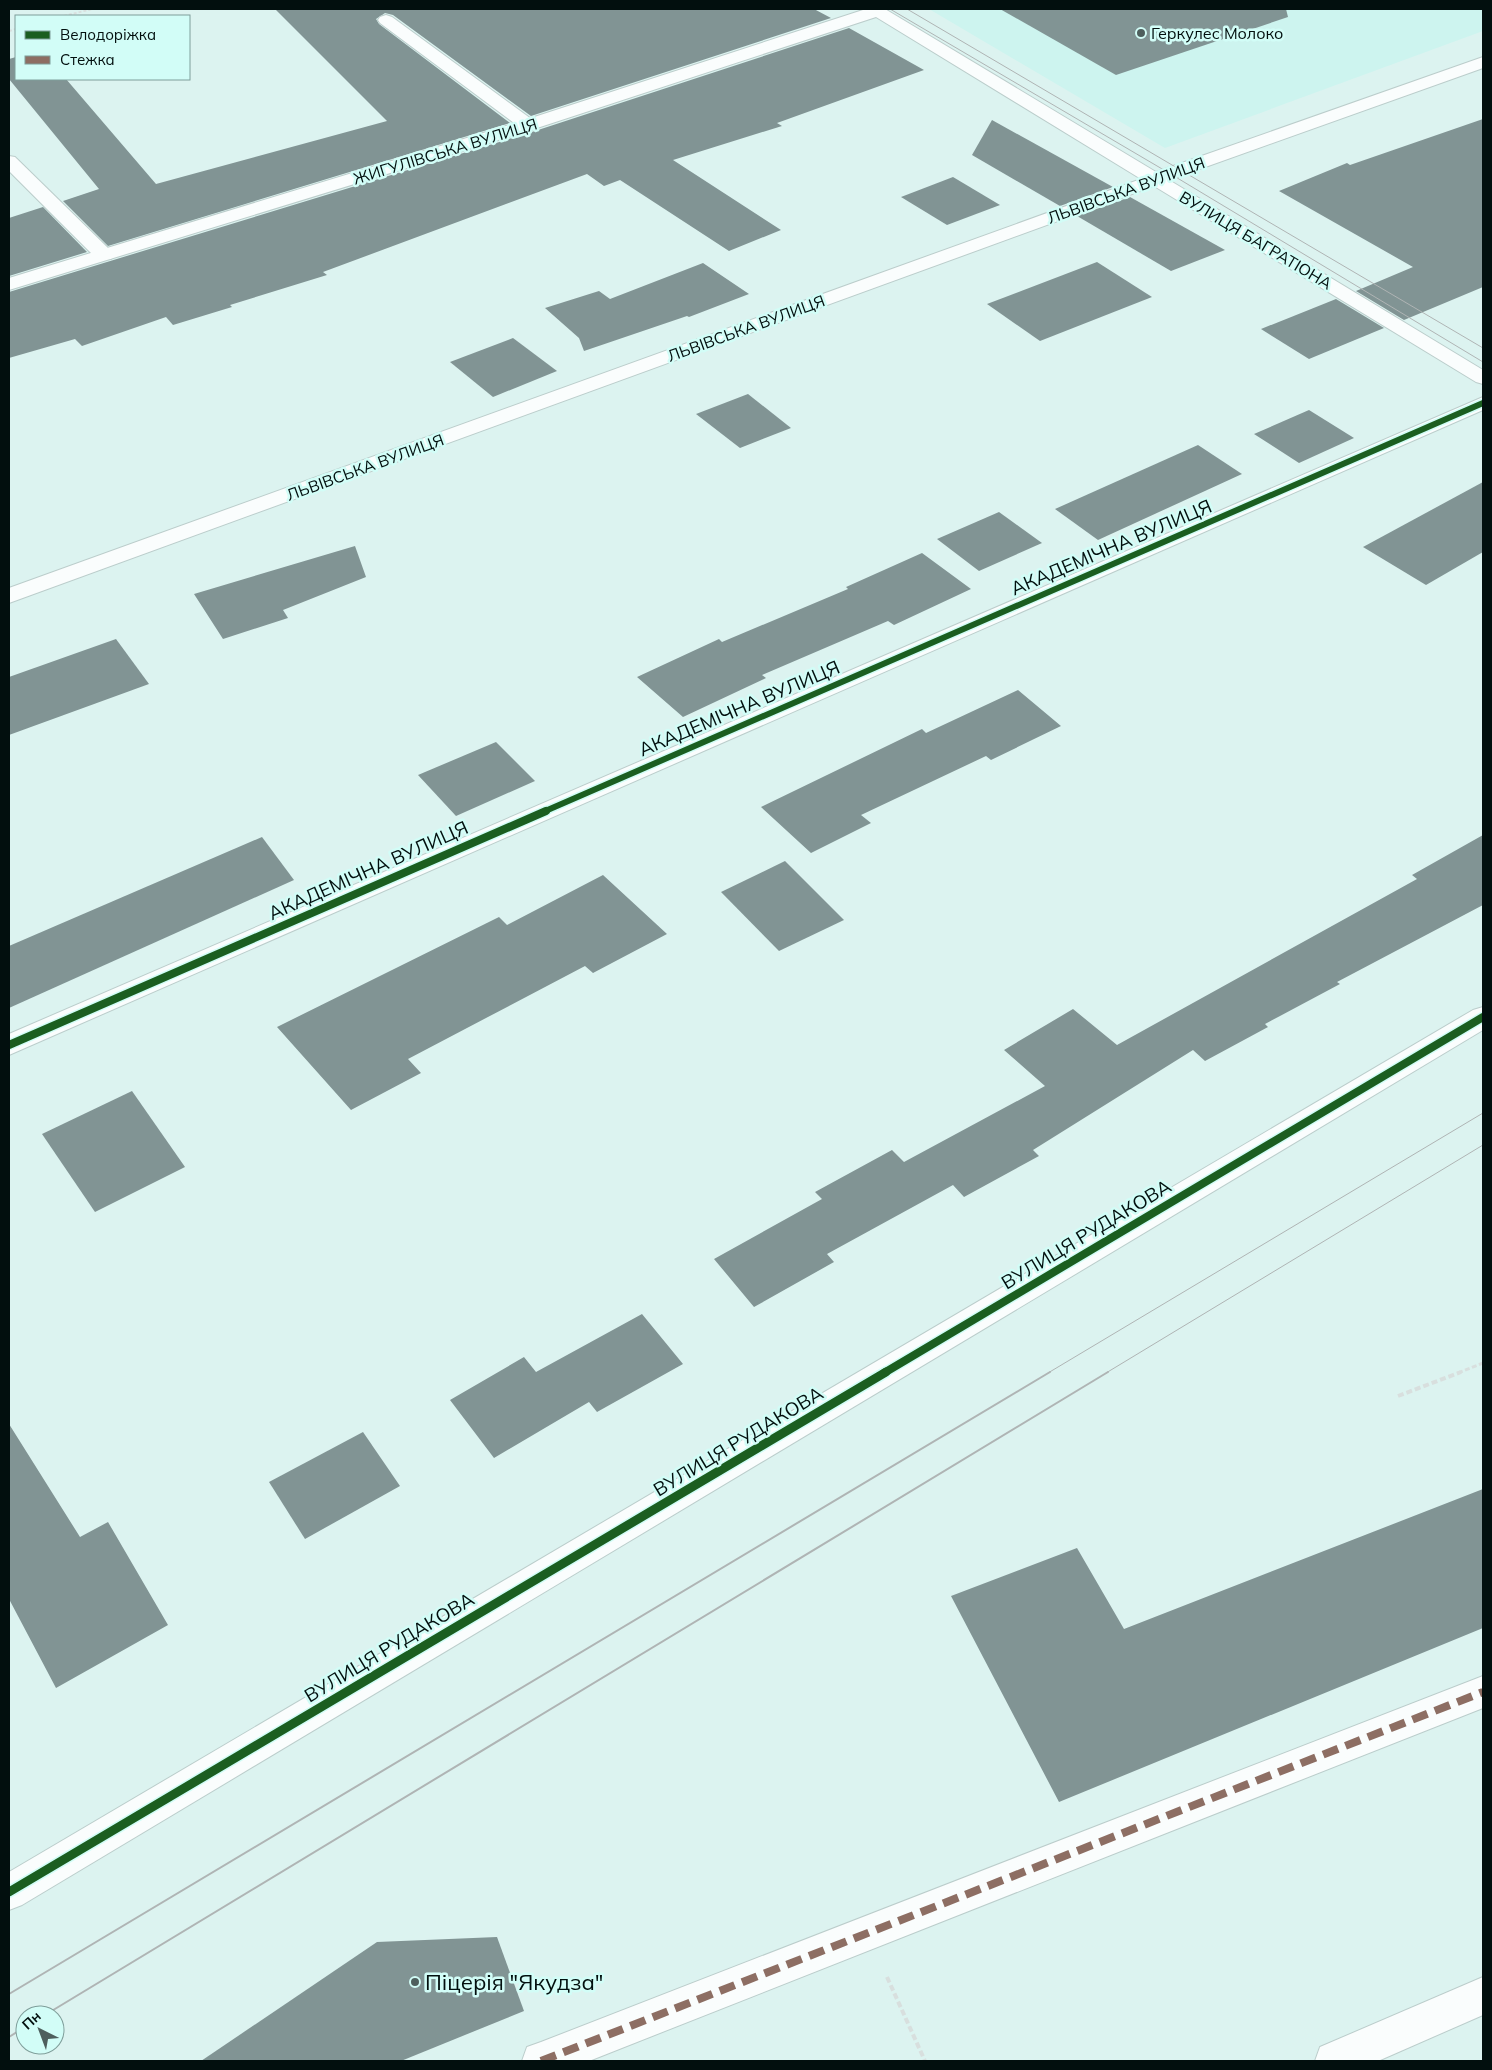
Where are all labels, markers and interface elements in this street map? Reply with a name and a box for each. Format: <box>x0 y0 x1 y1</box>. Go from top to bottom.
legend <box>15 15 190 80</box>
place label: Геркулес Молоко <box>1151 23 1283 43</box>
text: Велодоріжка <box>60 25 156 44</box>
marker: Геркулес Молоко <box>1135 27 1147 39</box>
text: Стежка <box>60 50 115 69</box>
street label: ЖИГУЛІВСЬКА ВУЛИЦЯ <box>350 113 540 189</box>
street label: ЛЬВІВСЬКА ВУЛИЦЯ <box>1045 152 1207 228</box>
street label: ВУЛИЦЯ БАГРАТІОНА <box>1176 186 1336 294</box>
street label: ЛЬВІВСЬКА ВУЛИЦЯ <box>665 290 827 366</box>
street label: ЛЬВІВСЬКА ВУЛИЦЯ <box>284 429 446 505</box>
street label: АКАДЕМІЧНА ВУЛИЦЯ <box>1007 494 1215 600</box>
street label: АКАДЕМІЧНА ВУЛИЦЯ <box>635 655 843 761</box>
street label: АКАДЕМІЧНА ВУЛИЦЯ <box>264 815 472 925</box>
street label: ВУЛИЦЯ РУДАКОВА <box>997 1174 1175 1294</box>
street label: ВУЛИЦЯ РУДАКОВА <box>649 1381 827 1501</box>
street label: ВУЛИЦЯ РУДАКОВА <box>300 1587 478 1707</box>
place label: Піцерія "Якудза" <box>425 1968 603 1996</box>
marker: Піцерія "Якудза" <box>409 1976 421 1988</box>
north arrow <box>15 2005 65 2055</box>
text: Пн <box>18 2007 45 2034</box>

